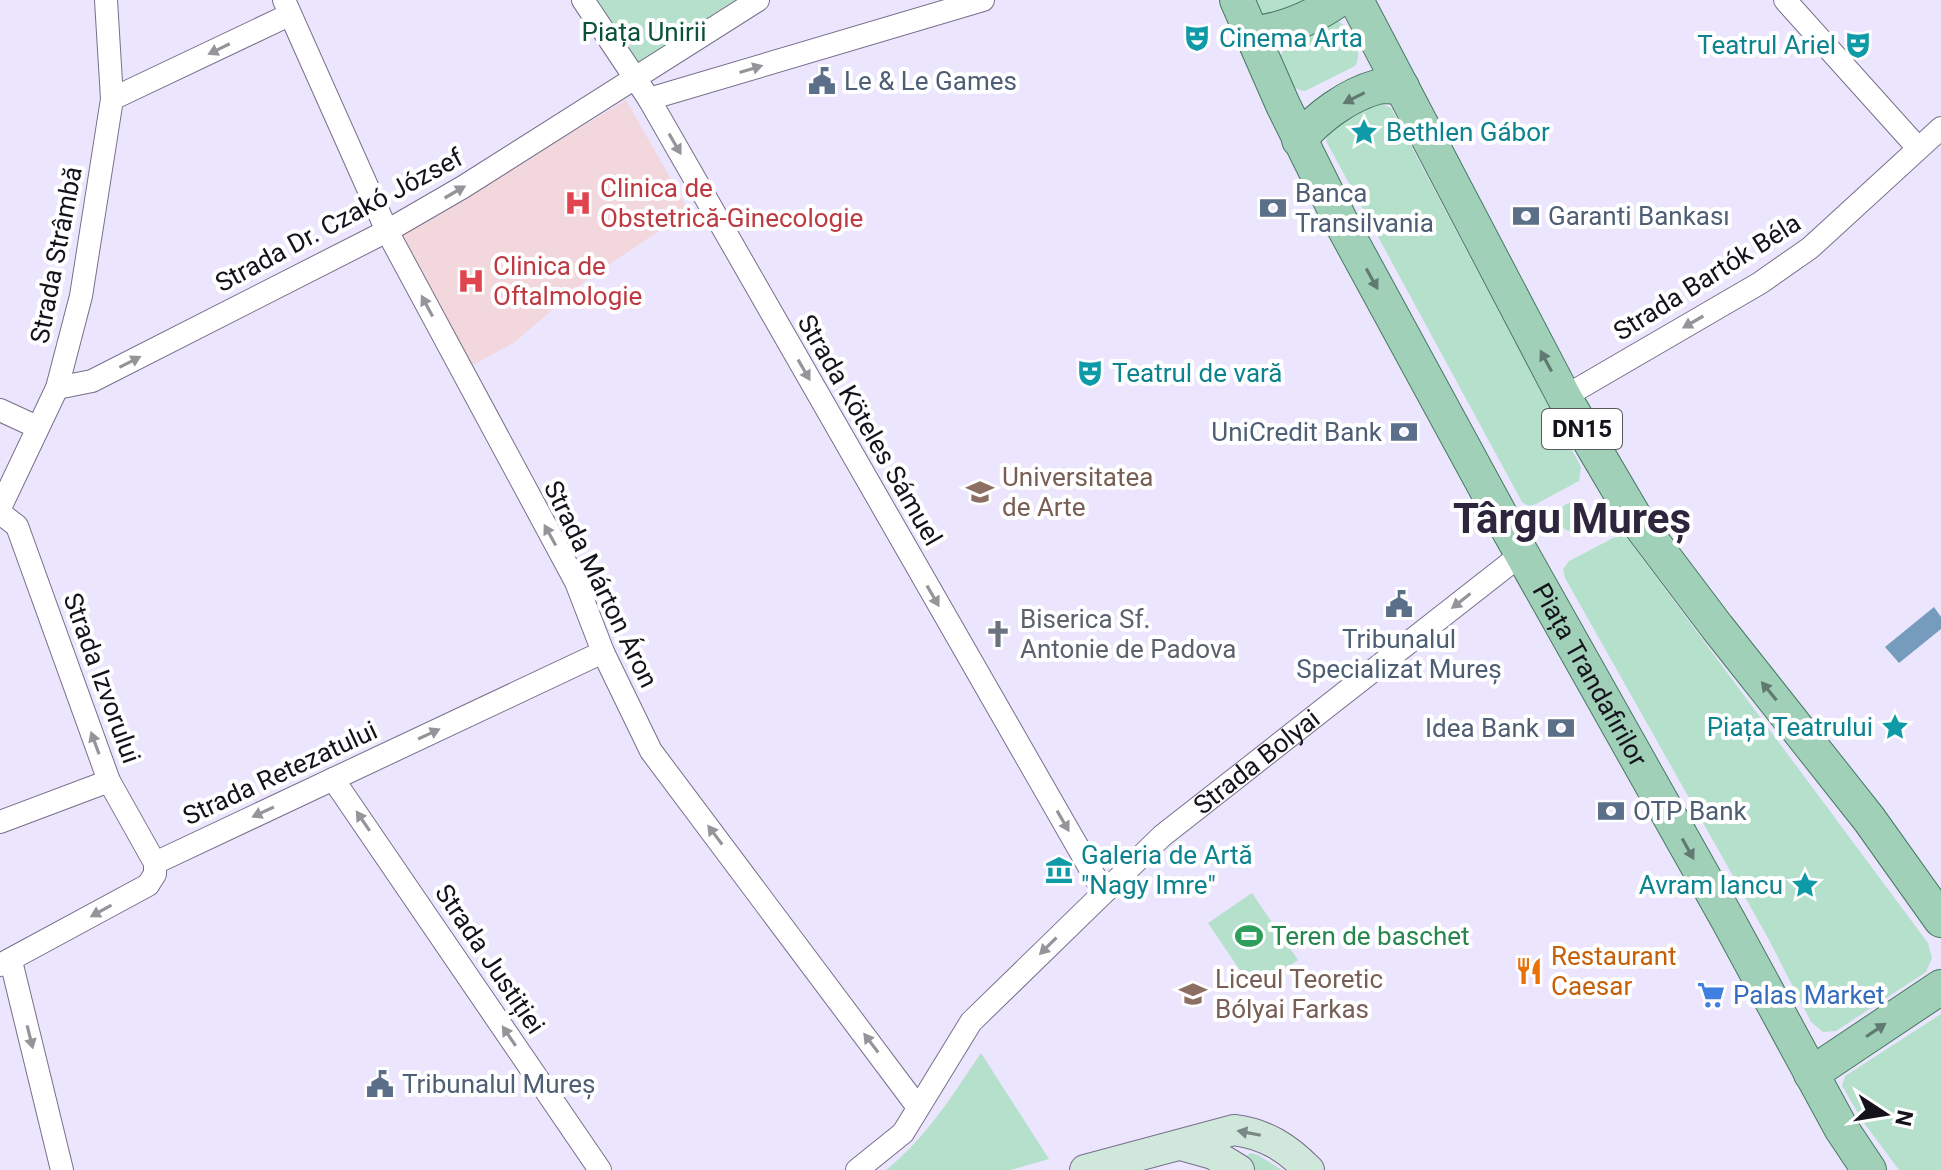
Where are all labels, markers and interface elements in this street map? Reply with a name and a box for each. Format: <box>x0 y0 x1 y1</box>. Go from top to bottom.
park label: Piața Unirii <box>582 17 706 48</box>
theatre icon: Cinema Arta <box>1182 23 1212 53</box>
place label: Cinema Arta <box>1219 23 1363 53</box>
place label: Teatrul Ariel <box>1697 30 1836 60</box>
theatre icon: Teatrul Ariel <box>1843 30 1873 60</box>
one-way arrow <box>207 42 231 56</box>
one-way arrow <box>739 62 763 75</box>
public building icon: Le & Le Games <box>807 66 837 96</box>
place label: Le & Le Games <box>844 66 1017 96</box>
one-way arrow <box>1342 92 1365 105</box>
place icon: Bethlen Gábor <box>1349 117 1379 147</box>
place label: Bethlen Gábor <box>1386 117 1550 147</box>
one-way arrow <box>668 133 682 155</box>
street label: Strada Dr. Czakó József <box>210 142 469 298</box>
street label: Strada Strâmbă <box>24 164 88 346</box>
place label: Clinica de Obstetrică-Ginecologie <box>600 173 863 233</box>
place label: Banca Transilvania <box>1295 178 1434 238</box>
one-way arrow <box>444 185 466 199</box>
hospital icon: Clinica de Obstetrică-Ginecologie <box>563 188 593 218</box>
bank icon: Banca Transilvania <box>1258 193 1288 223</box>
bank icon: Garanti Bankası <box>1511 201 1541 231</box>
place label: Garanti Bankası <box>1548 201 1730 231</box>
street label: Strada Bartók Béla <box>1608 207 1806 347</box>
place label: Clinica de Oftalmologie <box>493 251 642 311</box>
hospital icon: Clinica de Oftalmologie <box>456 266 486 296</box>
one-way arrow <box>1365 268 1379 290</box>
one-way arrow <box>420 295 433 318</box>
street label: Strada Köteles Sámuel <box>792 309 948 551</box>
one-way arrow <box>1682 315 1704 329</box>
one-way arrow <box>1539 349 1552 372</box>
one-way arrow <box>119 355 142 369</box>
theatre icon: Teatrul de vară <box>1075 358 1105 388</box>
place label: Teatrul de vară <box>1112 358 1283 388</box>
one-way arrow <box>797 359 811 381</box>
road number: DN15 <box>1542 409 1622 449</box>
place label: UniCredit Bank <box>1211 417 1383 447</box>
bank icon: UniCredit Bank <box>1389 417 1419 447</box>
place label: Universitatea de Arte <box>1002 462 1153 522</box>
street label: Strada Márton Áron <box>538 476 664 692</box>
school or university icon: Universitatea de Arte <box>965 477 995 507</box>
district label: Târgu Mureș <box>1453 494 1691 544</box>
one-way arrow <box>544 524 558 546</box>
street label: Piața Trandafirilor <box>1527 578 1653 772</box>
one-way arrow <box>926 584 940 607</box>
street label: Strada Izvorului <box>57 589 147 767</box>
public building icon: Tribunalul Specializat Mureș <box>1384 589 1414 619</box>
one-way arrow <box>1451 592 1471 608</box>
place label: Biserica Sf. Antonie de Padova <box>1020 604 1236 664</box>
church icon: Biserica Sf. Antonie de Padova <box>983 619 1013 649</box>
place label: Tribunalul Specializat Mureș <box>1296 624 1502 685</box>
one-way arrow <box>1761 681 1778 701</box>
street label: Strada Bolyai <box>1188 703 1326 820</box>
place label: Piața Teatrului <box>1707 712 1873 743</box>
place icon: Piața Teatrului <box>1880 712 1910 742</box>
place label: Idea Bank <box>1425 713 1540 743</box>
bank icon: Idea Bank <box>1546 713 1576 743</box>
street label: Strada Retezatului <box>178 715 382 831</box>
one-way arrow <box>417 727 441 741</box>
one-way arrow <box>89 731 101 755</box>
bank icon: OTP Bank <box>1596 796 1626 826</box>
place label: OTP Bank <box>1633 796 1748 826</box>
one-way arrow <box>251 805 274 819</box>
one-way arrow <box>1056 810 1070 832</box>
one-way arrow <box>355 811 370 832</box>
one-way arrow <box>707 825 723 845</box>
one-way arrow <box>1681 838 1695 860</box>
place label: Galeria de Artă "Nagy Imre" <box>1081 840 1253 900</box>
museum icon: Galeria de Artă "Nagy Imre" <box>1044 855 1074 885</box>
place label: Avram Iancu <box>1639 870 1783 900</box>
place icon: Avram Iancu <box>1790 870 1820 900</box>
street label: Strada Justiției <box>428 879 551 1040</box>
one-way arrow <box>90 904 112 918</box>
sports icon: Teren de baschet <box>1234 921 1264 951</box>
place label: Teren de baschet <box>1271 921 1470 951</box>
one-way arrow <box>1039 936 1058 954</box>
place label: Restaurant Caesar <box>1551 941 1677 1001</box>
restaurant icon: Restaurant Caesar <box>1514 956 1544 986</box>
place label: Liceul Teoretic Bólyai Farkas <box>1215 964 1383 1024</box>
school or university icon: Liceul Teoretic Bólyai Farkas <box>1178 979 1208 1009</box>
supermarket icon: Palas Market <box>1696 980 1726 1010</box>
place label: Palas Market <box>1733 980 1885 1010</box>
one-way arrow <box>1865 1024 1887 1038</box>
one-way arrow <box>24 1025 36 1050</box>
one-way arrow <box>502 1026 517 1047</box>
one-way arrow <box>863 1033 879 1053</box>
public building icon: Tribunalul Mureș <box>365 1069 395 1099</box>
place label: Tribunalul Mureș <box>402 1069 595 1100</box>
north arrow <box>1845 1074 1925 1154</box>
text: N <box>1890 1108 1918 1128</box>
one-way arrow <box>1236 1126 1261 1139</box>

